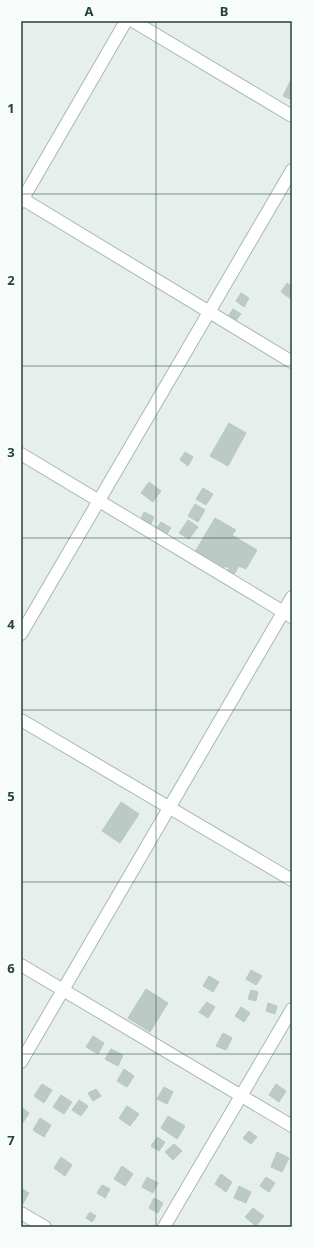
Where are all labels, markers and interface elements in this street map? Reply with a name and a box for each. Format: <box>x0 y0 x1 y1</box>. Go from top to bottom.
text: A <box>85 2 94 20</box>
text: B <box>220 2 228 20</box>
text: 1 <box>7 99 15 117</box>
text: 2 <box>7 271 15 289</box>
text: 3 <box>7 443 15 461</box>
text: 4 <box>7 615 15 633</box>
text: 5 <box>7 787 15 805</box>
text: 6 <box>7 959 15 977</box>
text: 7 <box>7 1131 15 1149</box>

